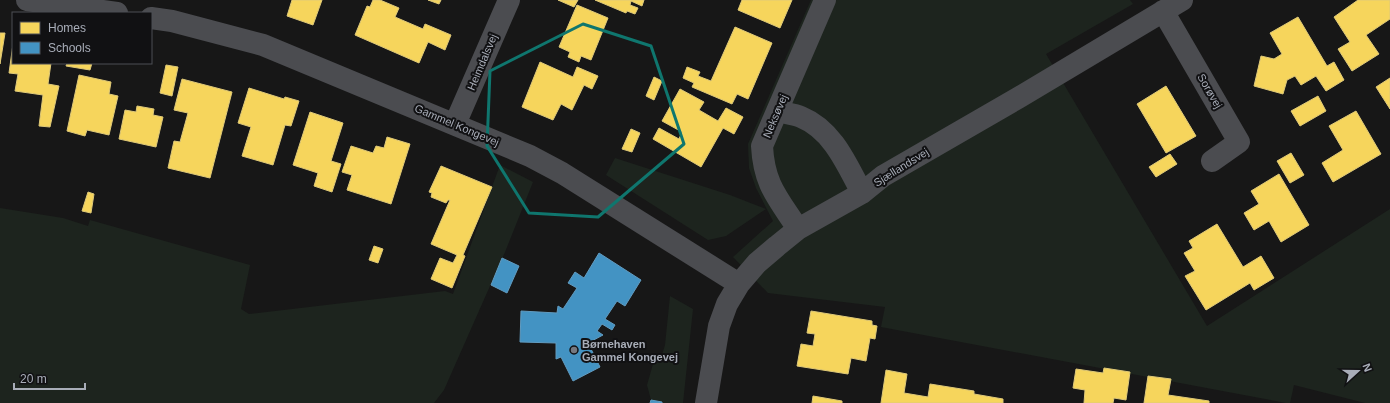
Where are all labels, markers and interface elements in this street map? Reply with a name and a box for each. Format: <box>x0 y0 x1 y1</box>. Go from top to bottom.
legend <box>12 12 152 64</box>
text: Homes <box>48 21 86 35</box>
street label: Heimdalsvej <box>465 32 499 92</box>
text: Schools <box>48 41 91 55</box>
street label: Sorøvej <box>1195 72 1225 110</box>
street label: Neksøvej <box>761 93 789 139</box>
street label: Gammel Kongevej <box>413 102 501 148</box>
street label: Sjællandsvej <box>871 145 931 189</box>
place label: Børnehaven Gammel Kongevej <box>582 338 678 363</box>
marker: Børnehaven Gammel Kongevej <box>569 345 579 355</box>
north arrow <box>1338 351 1378 391</box>
text: N <box>1360 362 1374 373</box>
scale bar <box>14 365 85 391</box>
text: 20 m <box>20 372 47 386</box>

